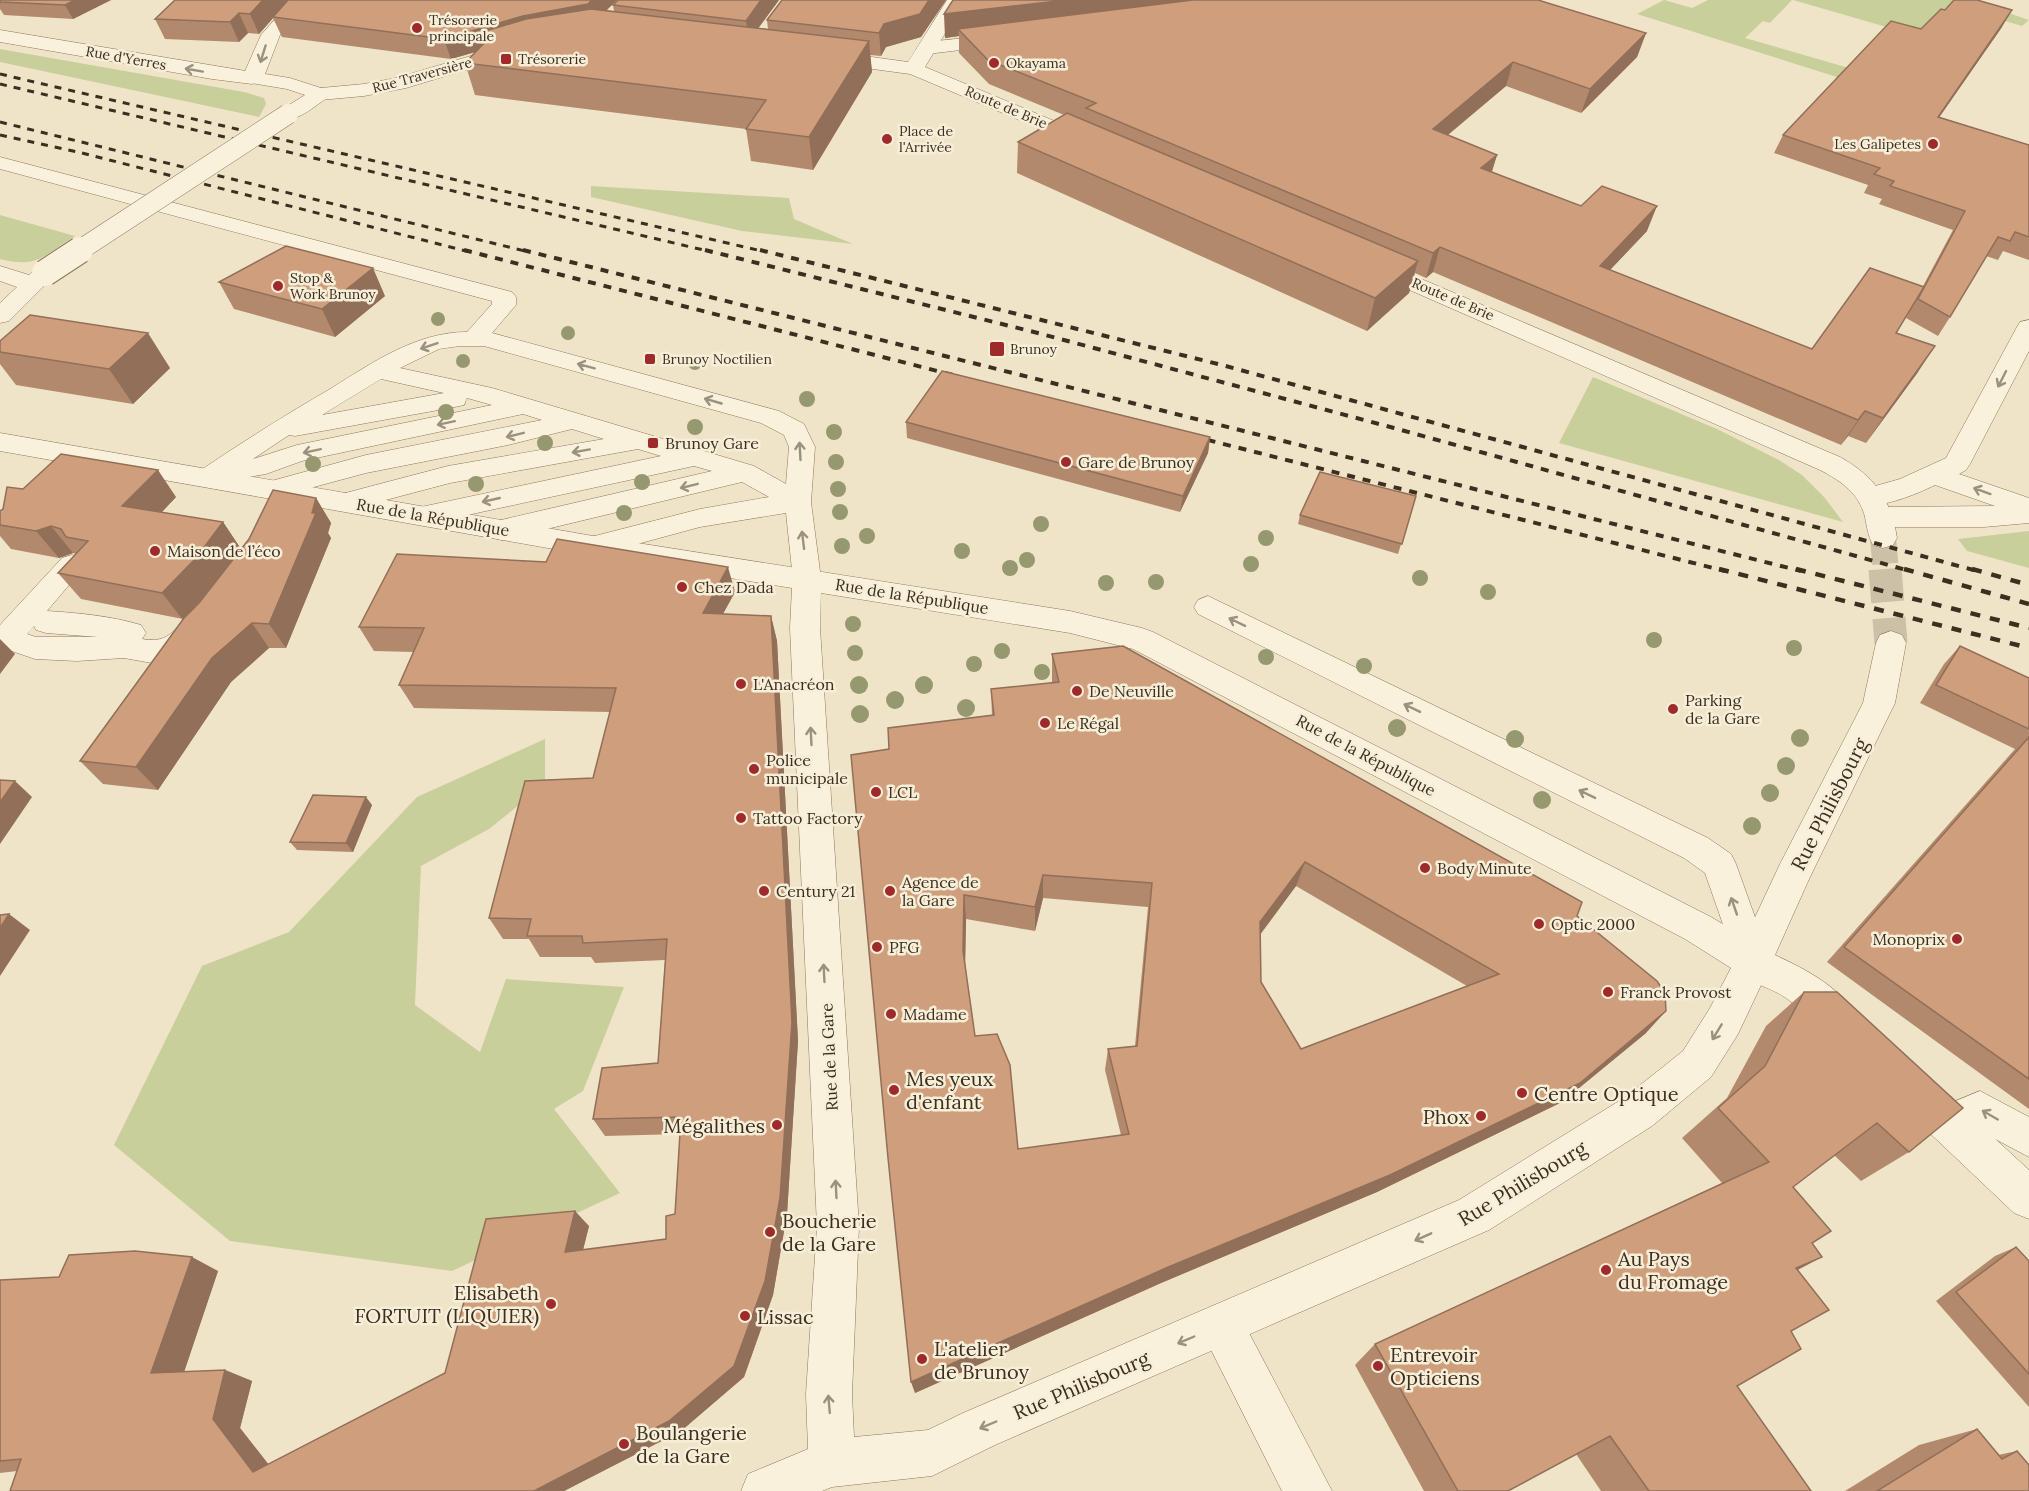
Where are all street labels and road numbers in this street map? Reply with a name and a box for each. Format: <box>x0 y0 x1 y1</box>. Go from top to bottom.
street label: Rue d'Yerres <box>84 42 168 74</box>
street label: Rue Traversière <box>370 53 474 97</box>
street label: Route de Brie <box>962 82 1050 133</box>
street label: Route de Brie <box>1409 274 1497 325</box>
street label: Rue de la République <box>355 494 511 540</box>
street label: Rue de la République <box>834 574 990 618</box>
street label: Rue de la République <box>1293 710 1439 800</box>
street label: Rue Philisbourg <box>1785 733 1874 874</box>
street label: Rue de la Gare <box>816 1002 842 1111</box>
street label: Rue Philisbourg <box>1453 1134 1592 1231</box>
street label: Rue Philisbourg <box>1009 1345 1154 1425</box>

